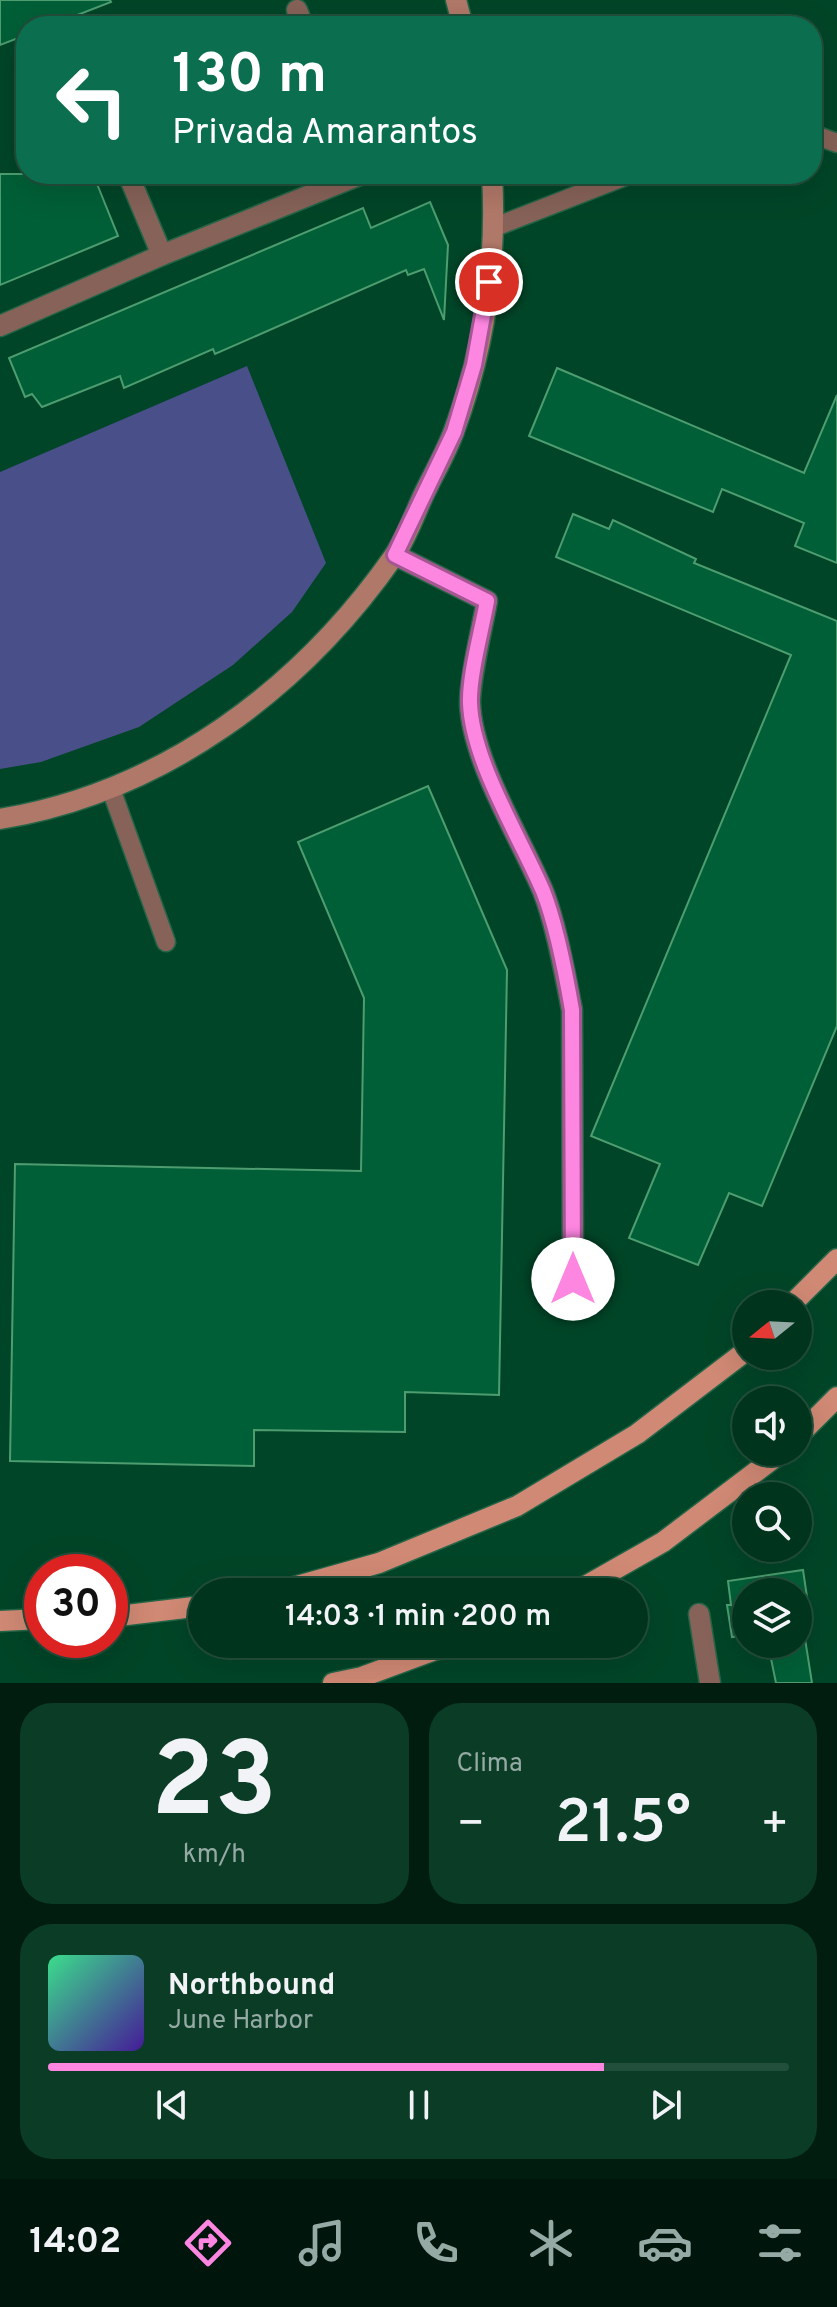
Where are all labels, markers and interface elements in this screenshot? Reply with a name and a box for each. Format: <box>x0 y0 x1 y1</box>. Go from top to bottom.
text: 130 m <box>172 42 327 112</box>
icon: left <box>40 48 144 152</box>
text: Privada Amarantos <box>172 111 478 157</box>
pin <box>455 248 523 316</box>
icon: arrive <box>467 260 511 304</box>
position arrow <box>531 1237 615 1321</box>
north arrow <box>732 1290 812 1370</box>
map controls <box>732 1290 812 1658</box>
button: sound <box>732 1386 812 1466</box>
button: search <box>732 1482 812 1562</box>
speed limit sign: 30 <box>24 1554 128 1658</box>
button: layers <box>732 1578 812 1658</box>
text: 14:03 · 1 min · 200 m <box>285 1599 551 1636</box>
text: 23 <box>151 1721 277 1853</box>
text: Clima <box>457 1748 523 1781</box>
text: 21.5° <box>555 1788 691 1864</box>
text: − <box>457 1798 485 1854</box>
text: + <box>761 1798 789 1854</box>
text: km/h <box>183 1839 246 1872</box>
text: Northbound <box>168 1968 335 2005</box>
text: June Harbor <box>168 2005 313 2038</box>
icon: previous <box>150 2083 194 2127</box>
icon: pause <box>397 2083 441 2127</box>
icon: next <box>644 2083 688 2127</box>
icon: directions <box>180 2215 236 2271</box>
icon: music <box>294 2215 350 2271</box>
icon: phone <box>408 2215 464 2271</box>
icon: climate <box>523 2215 579 2271</box>
icon: car <box>637 2215 693 2271</box>
icon: filters <box>752 2215 808 2271</box>
text: 14:02 <box>29 2220 121 2266</box>

